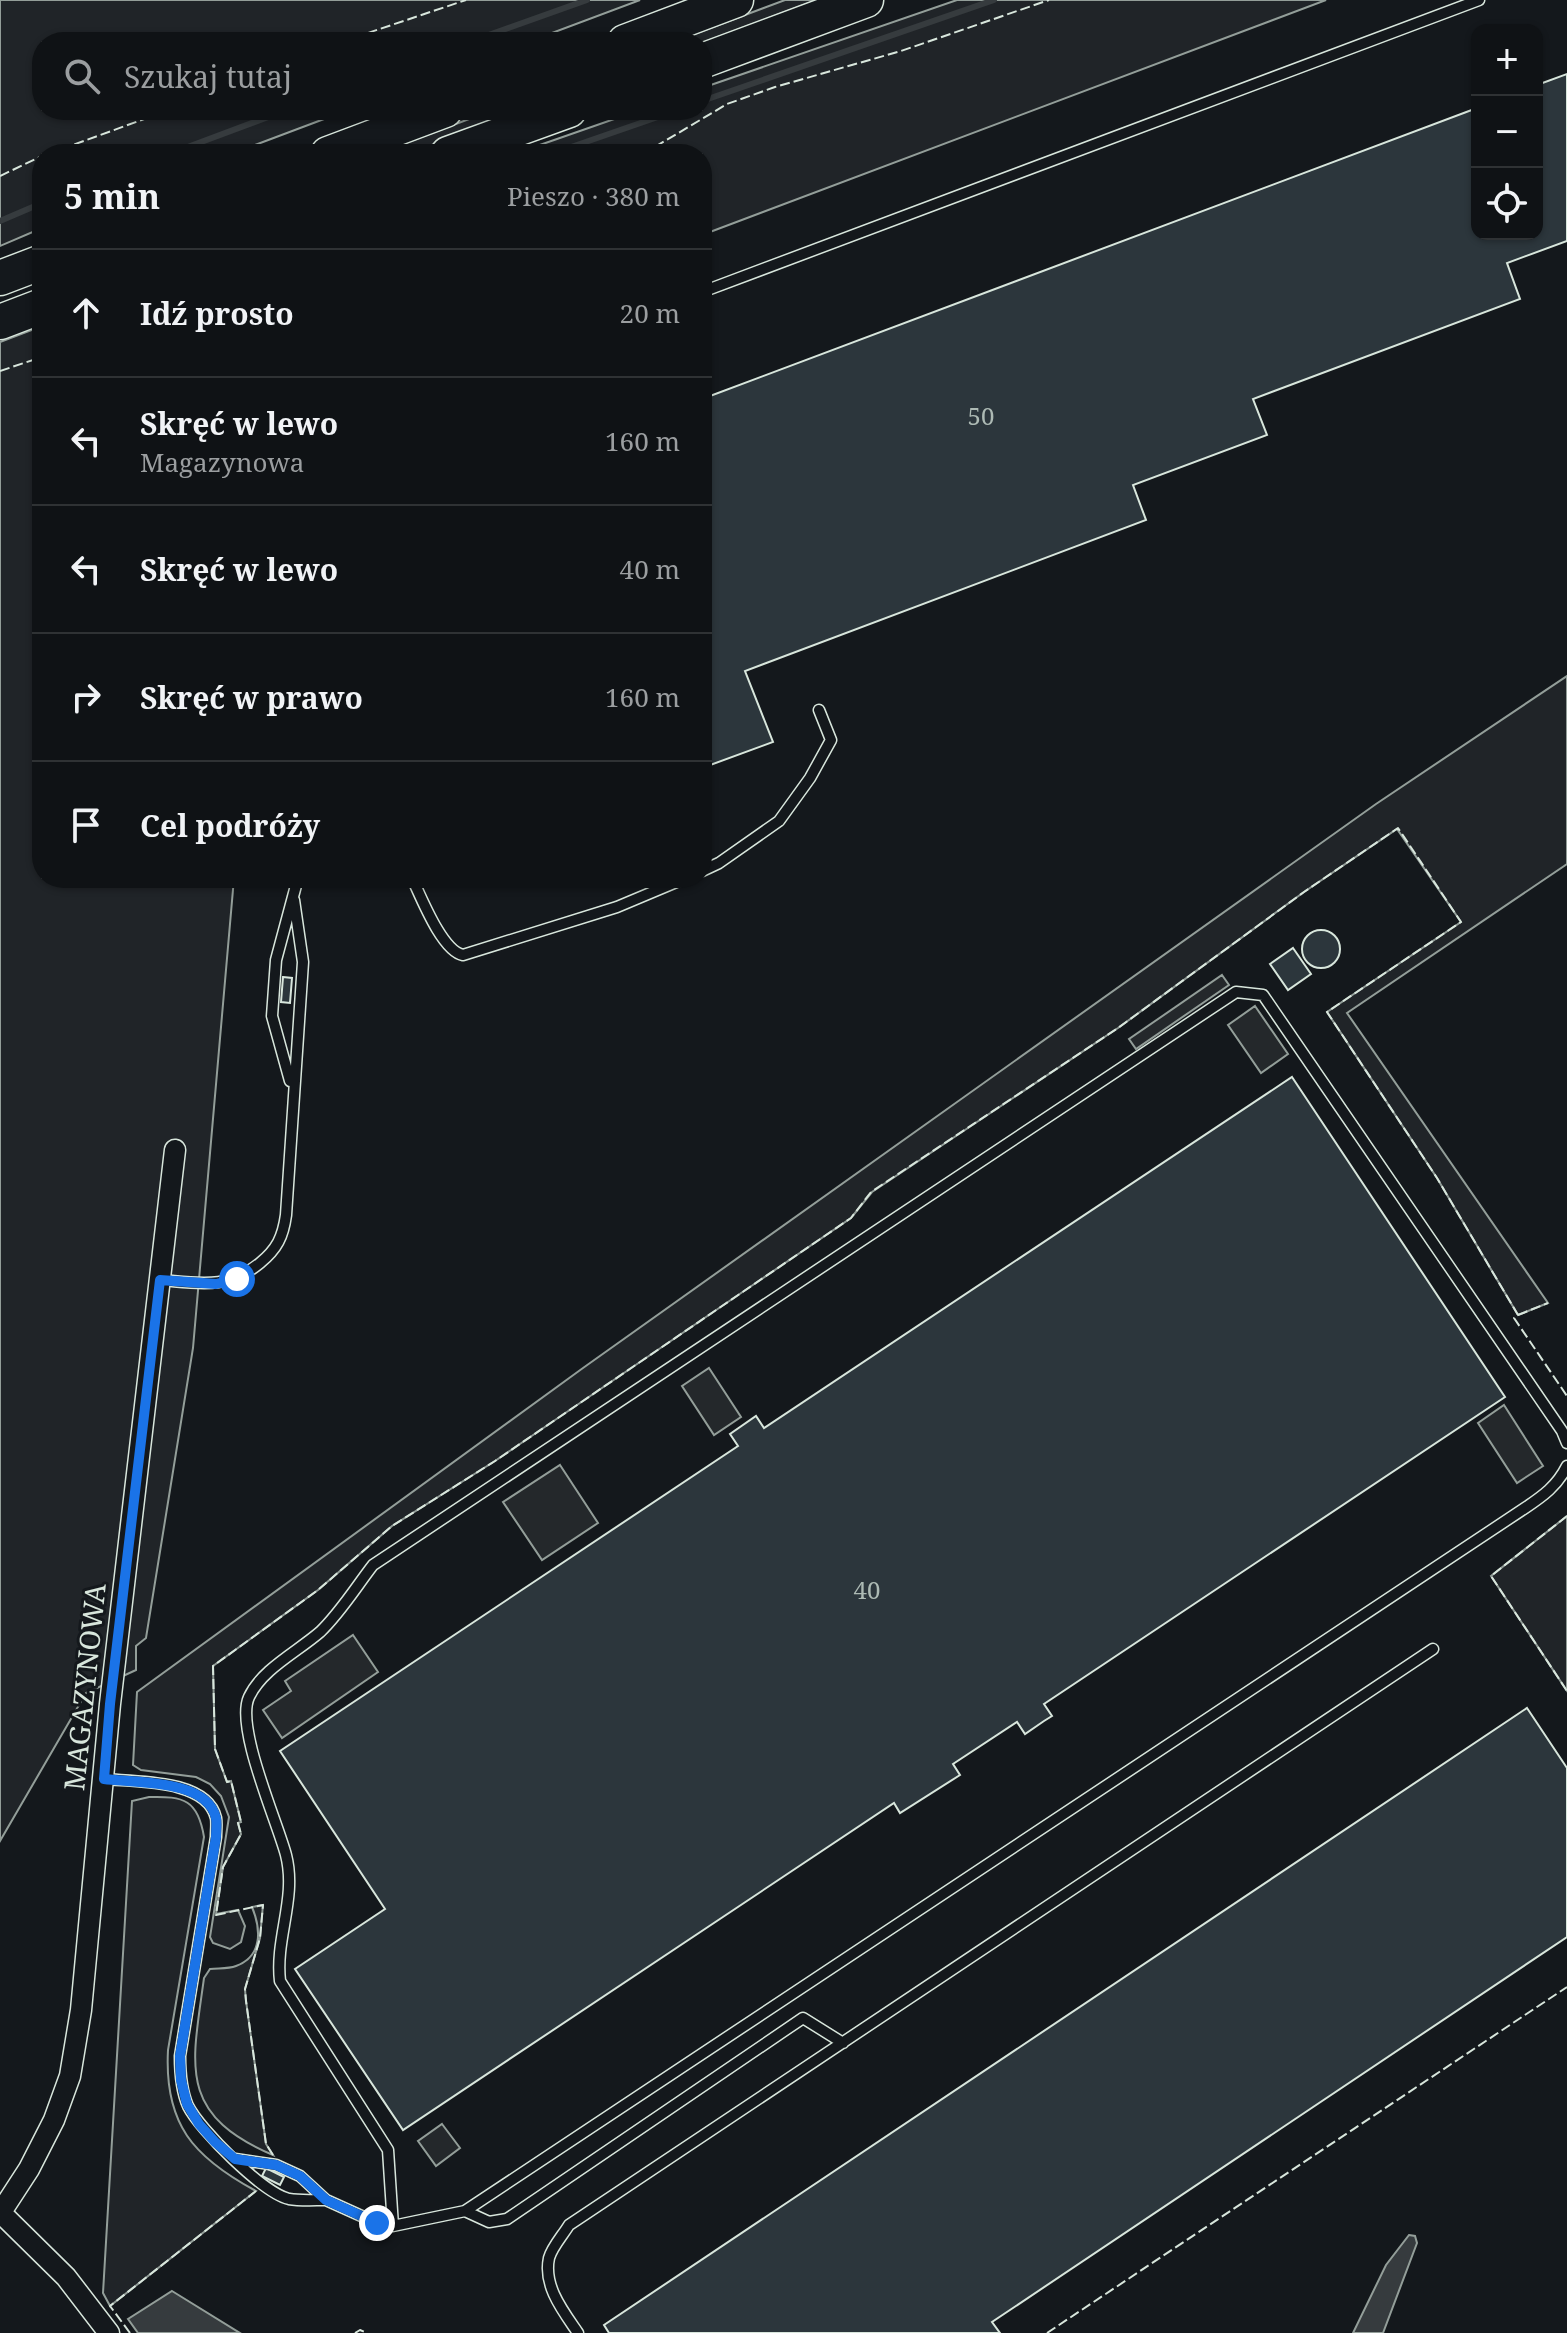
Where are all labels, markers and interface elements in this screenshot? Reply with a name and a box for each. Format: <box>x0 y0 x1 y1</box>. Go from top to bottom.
map controls <box>1471 24 1543 240</box>
button: + <box>1471 24 1543 96</box>
search box <box>32 32 712 120</box>
icon: search <box>60 54 104 98</box>
text: Szukaj tutaj <box>124 56 292 97</box>
button: − <box>1471 96 1543 168</box>
button: locate <box>1471 168 1543 240</box>
text: 5 min <box>64 173 160 219</box>
text: Pieszo · 380 m <box>507 178 680 214</box>
icon: ahead <box>64 291 108 335</box>
text: Idź prosto <box>140 293 294 334</box>
text: 20 m <box>620 295 680 331</box>
house number: 50 <box>968 399 994 432</box>
text: Skręć w lewo <box>140 403 338 444</box>
icon: left <box>64 419 108 463</box>
text: 160 m <box>605 423 680 459</box>
text: Magazynowa <box>140 444 304 480</box>
icon: left <box>64 547 108 591</box>
text: Skręć w lewo <box>140 549 338 590</box>
text: 40 m <box>620 551 680 587</box>
icon: right <box>64 675 108 719</box>
text: Skręć w prawo <box>140 677 363 718</box>
text: 160 m <box>605 679 680 715</box>
icon: arrive <box>64 803 108 847</box>
text: Cel podróży <box>140 805 320 846</box>
route start <box>219 1261 255 1297</box>
house number: 40 <box>854 1573 880 1606</box>
street label: MAGAZYNOWA <box>54 1581 114 1792</box>
route end <box>359 2205 395 2241</box>

